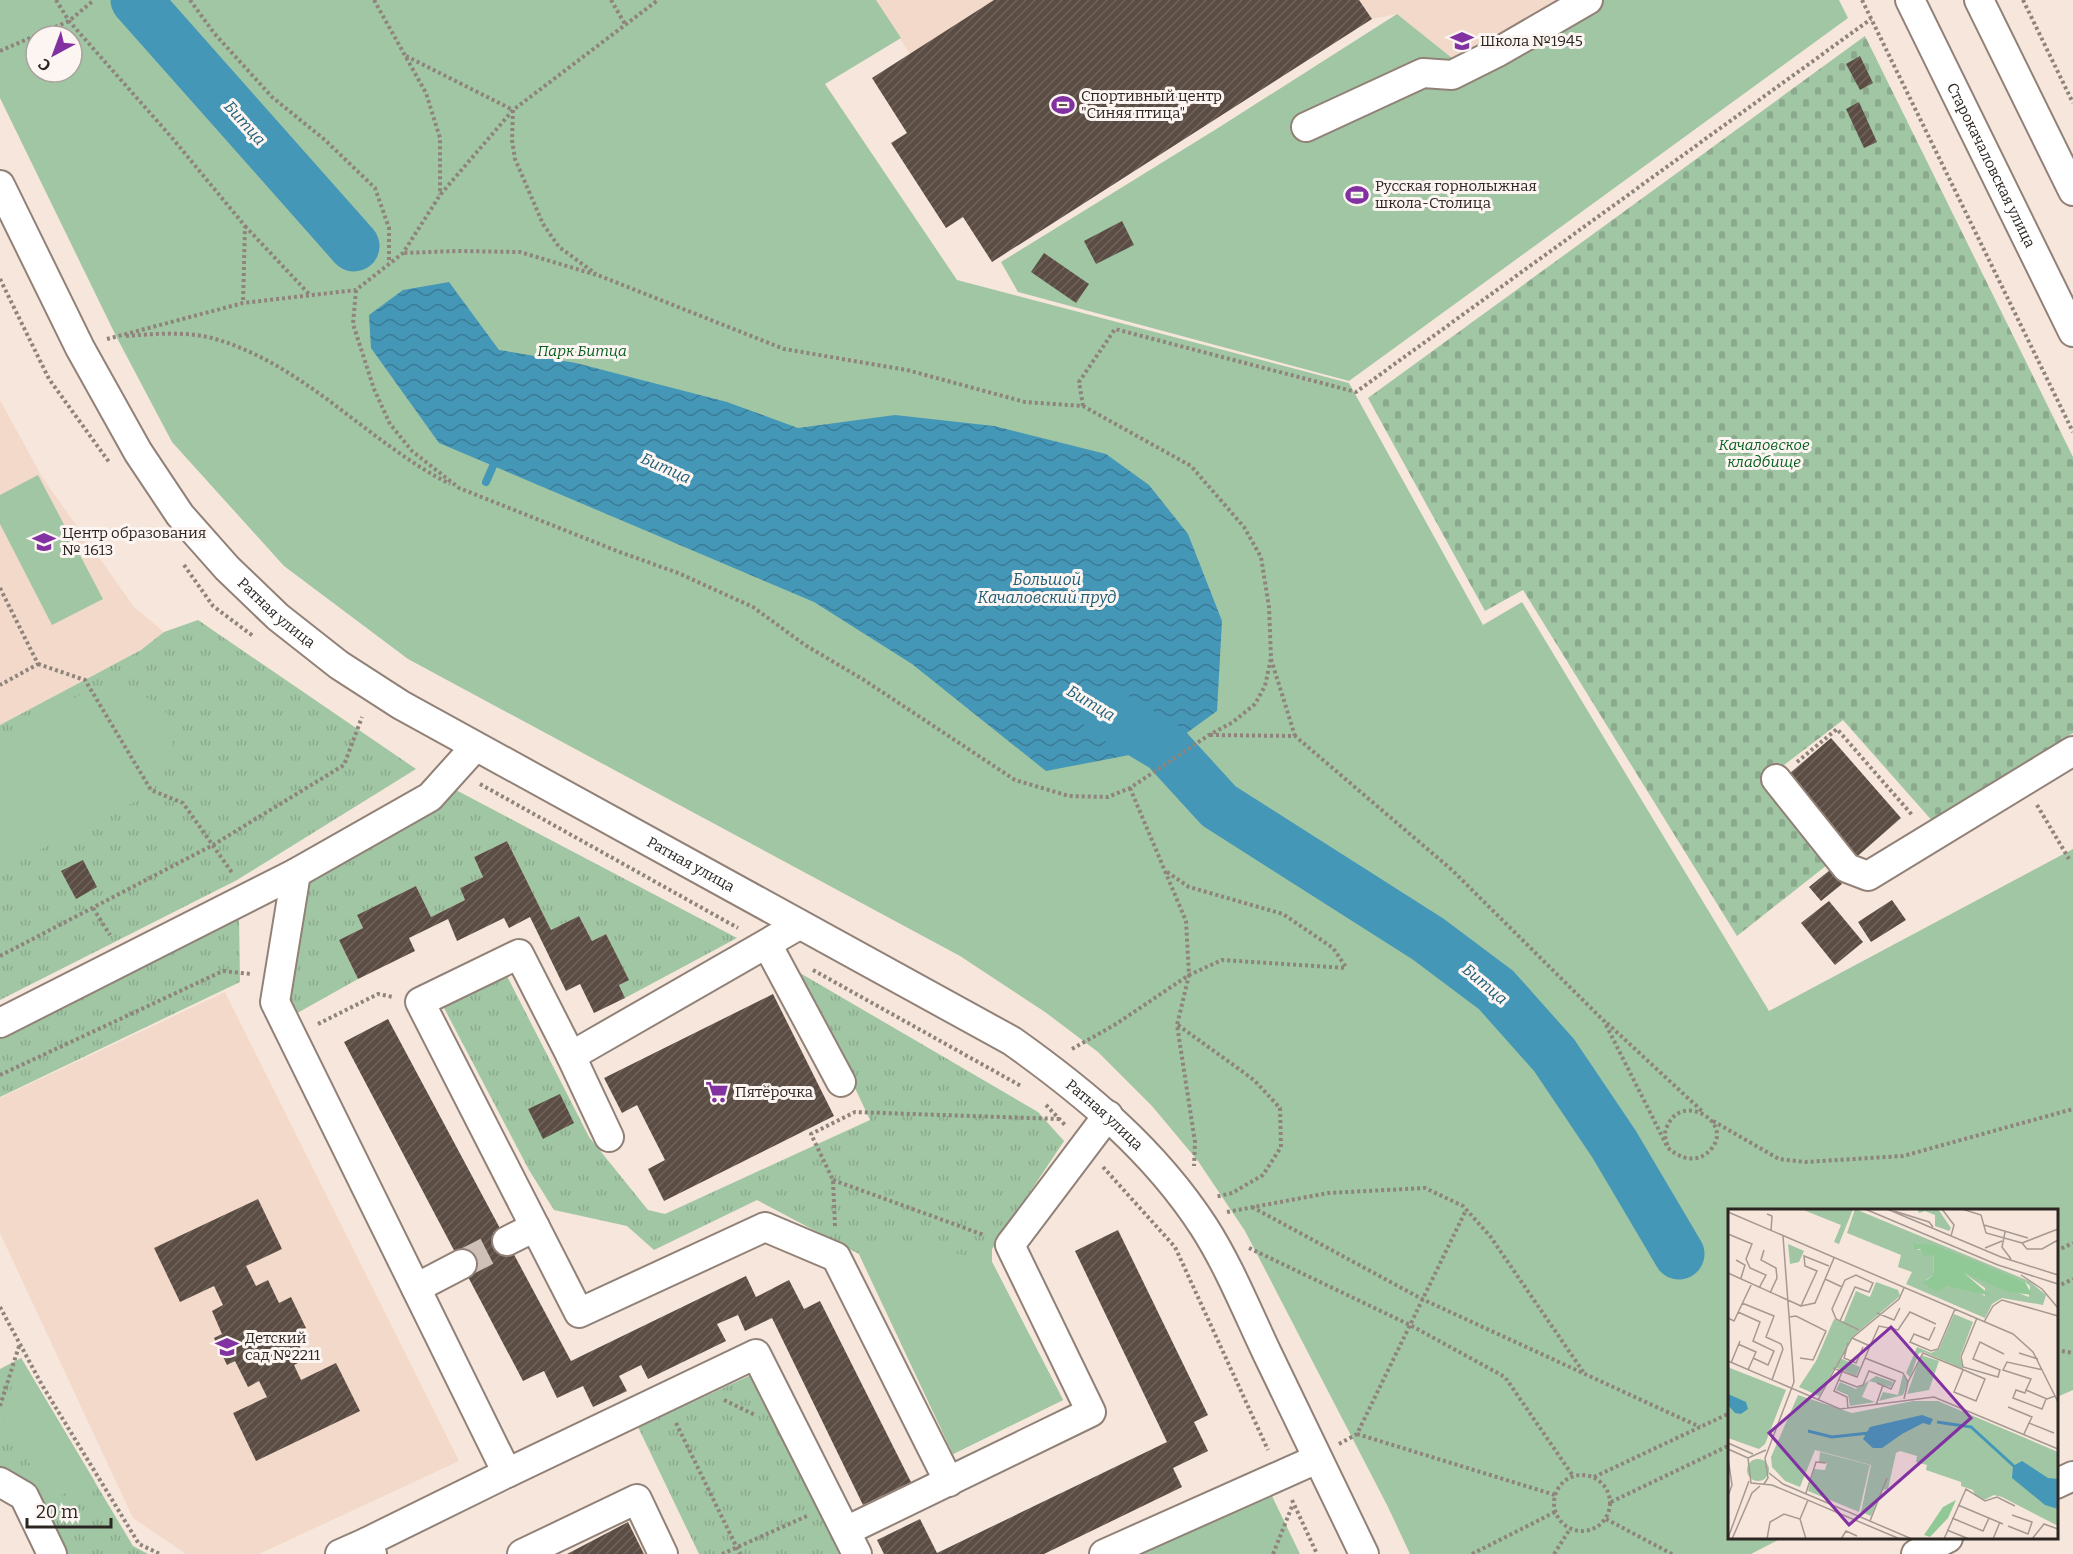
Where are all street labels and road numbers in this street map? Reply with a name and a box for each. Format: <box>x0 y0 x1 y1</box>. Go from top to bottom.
street label: Старокачаловская улица <box>1943 80 2039 251</box>
street label: Ратная улица <box>234 574 319 652</box>
street label: Ратная улица <box>644 833 738 896</box>
street label: Ратная улица <box>1062 1076 1147 1154</box>

